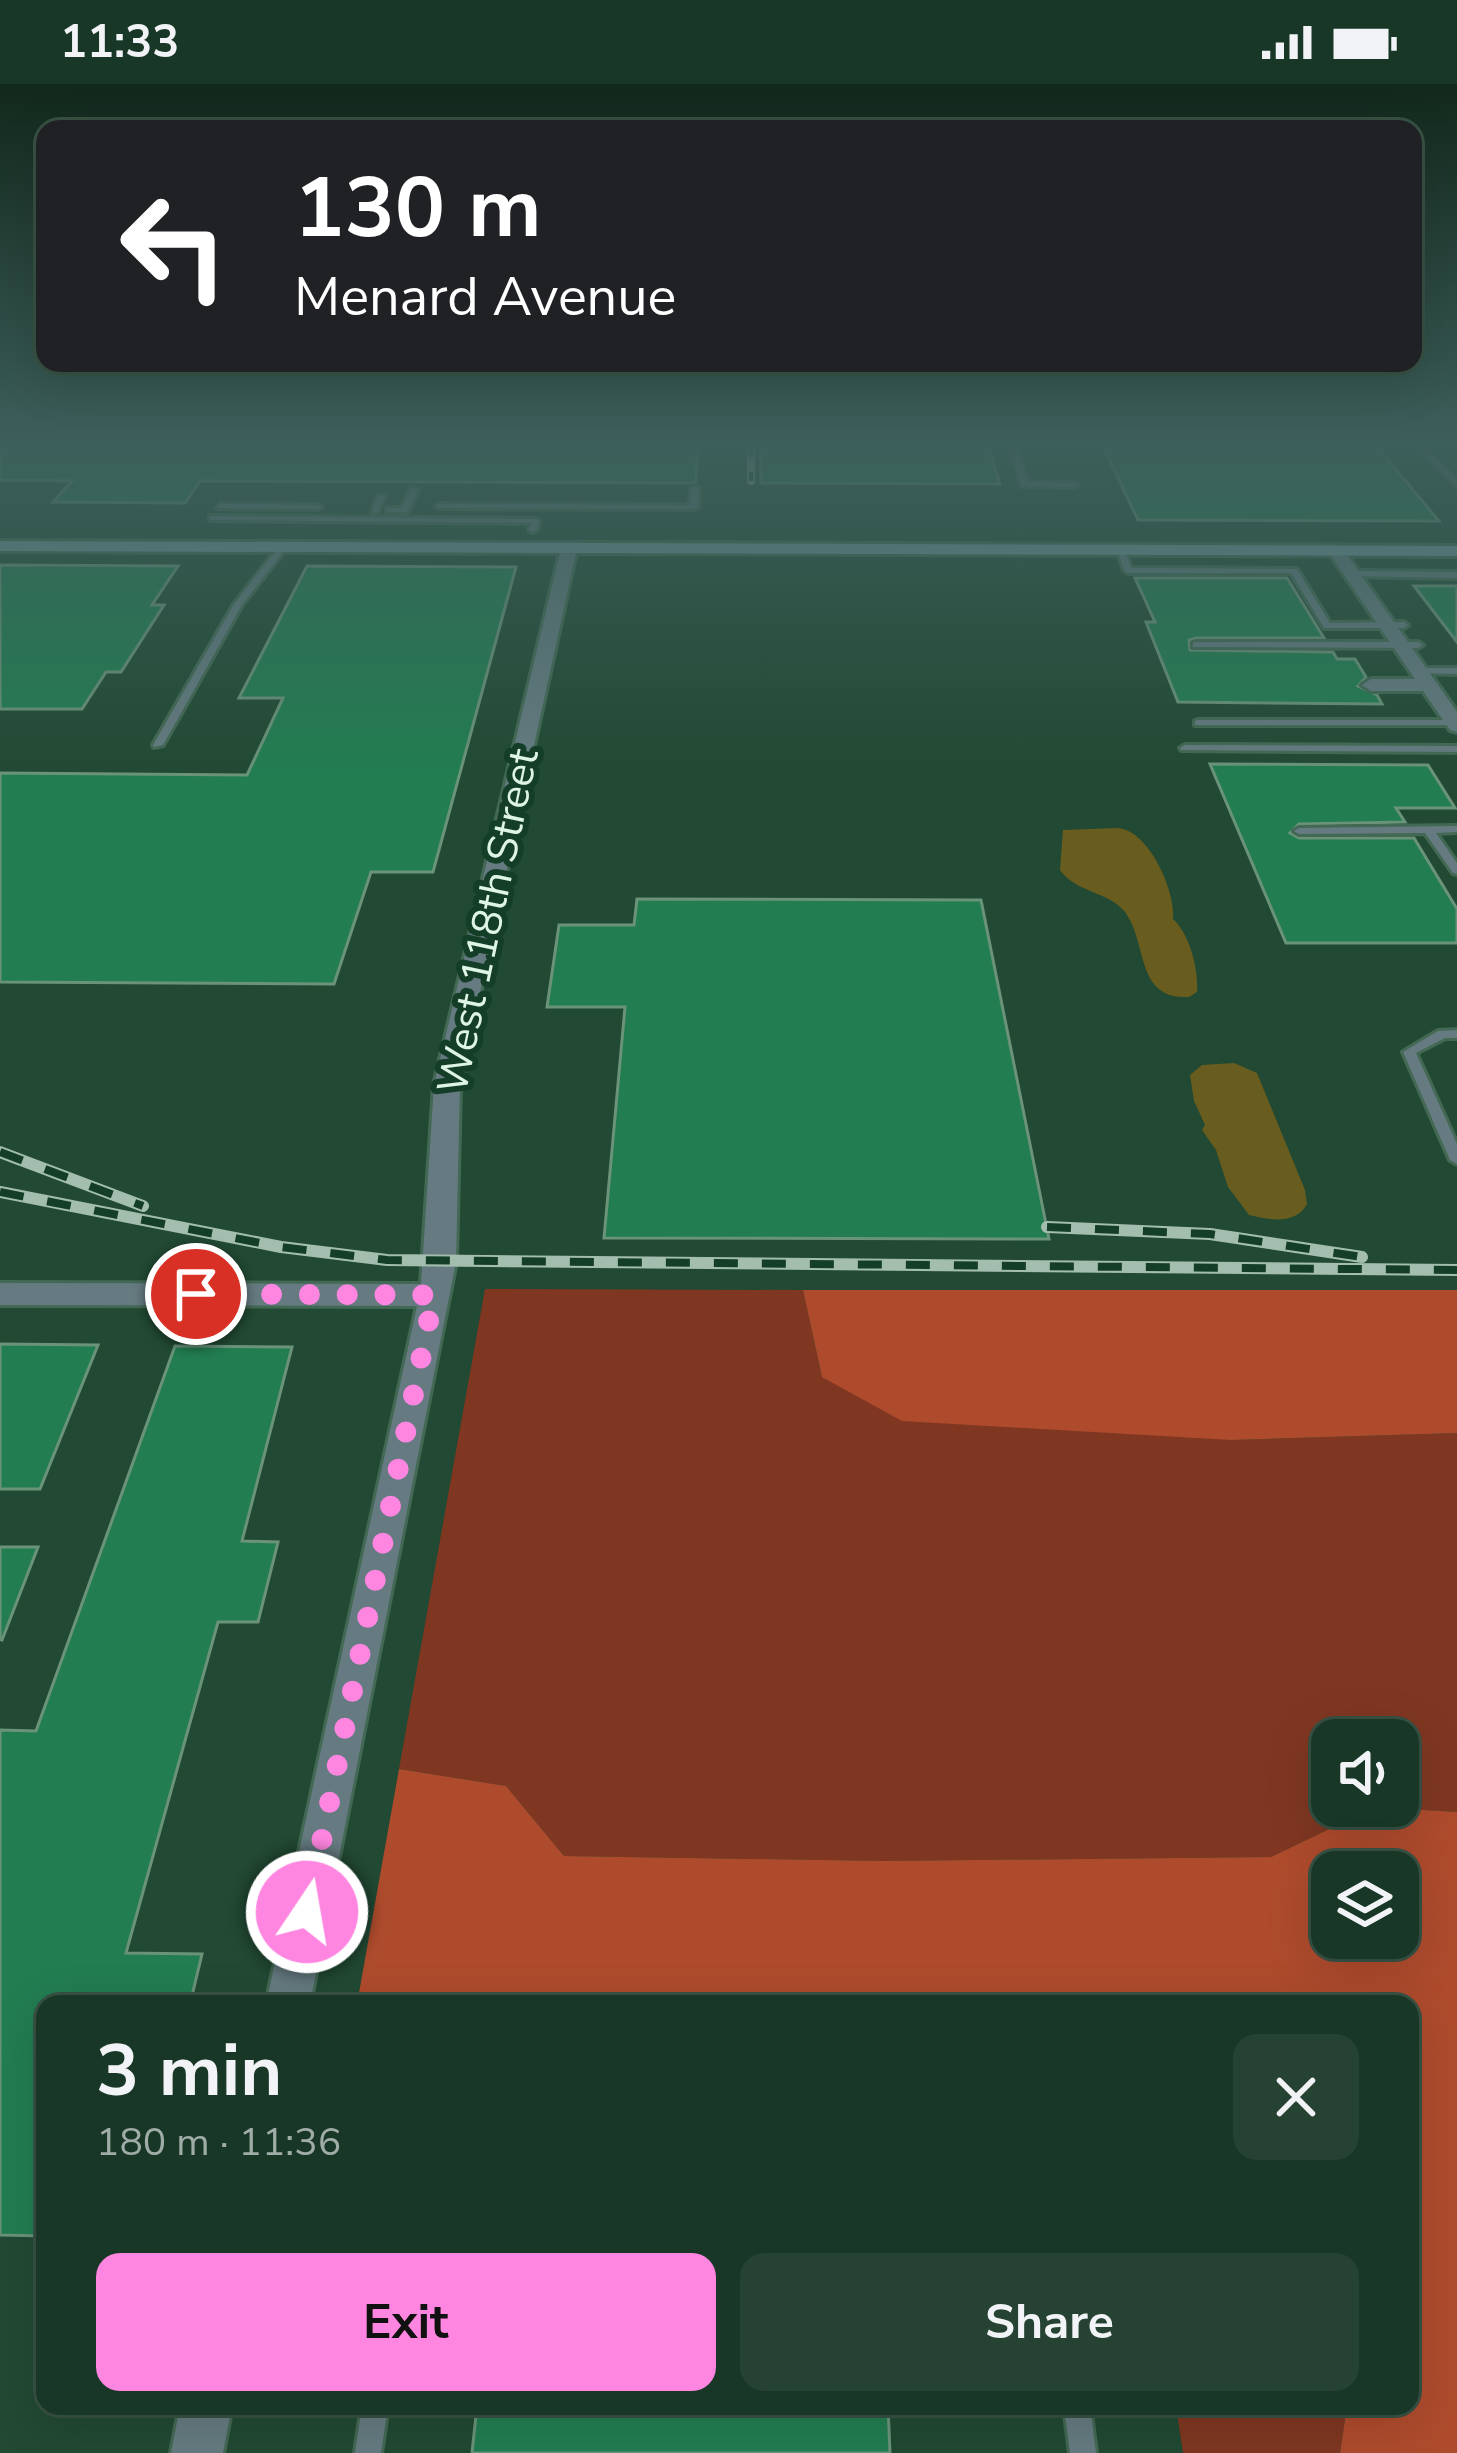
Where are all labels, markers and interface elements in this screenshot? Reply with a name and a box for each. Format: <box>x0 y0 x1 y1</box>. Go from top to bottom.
text: 11:33 <box>60 12 179 73</box>
text: 130 m <box>294 151 542 266</box>
icon: left <box>96 168 252 324</box>
text: Menard Avenue <box>294 260 676 334</box>
street label: West 118th Street <box>424 743 553 1099</box>
pin <box>145 1243 247 1345</box>
icon: arrive <box>163 1261 229 1327</box>
map controls <box>1311 1719 1419 1959</box>
button: sound <box>1311 1719 1419 1827</box>
position arrow <box>244 1849 370 1975</box>
button: layers <box>1311 1851 1419 1959</box>
text: 3 min <box>96 2022 282 2120</box>
button: close <box>1233 2034 1359 2160</box>
text: 180 m · 11:36 <box>96 2116 341 2169</box>
button: Exit <box>96 2253 716 2391</box>
button: Share <box>740 2253 1359 2391</box>

